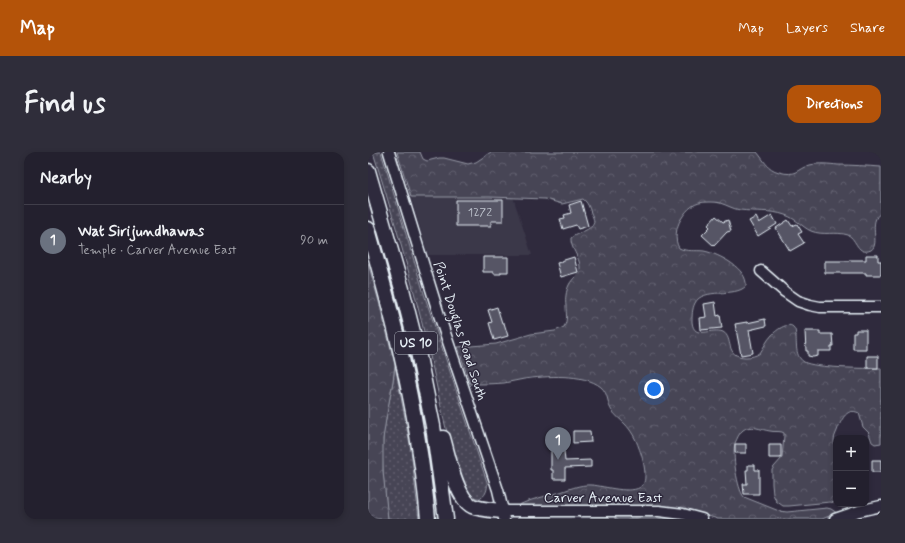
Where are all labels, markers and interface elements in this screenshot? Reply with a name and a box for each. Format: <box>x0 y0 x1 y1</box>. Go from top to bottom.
text: Map <box>20 16 55 41</box>
text: Map <box>738 19 764 37</box>
text: Layers <box>786 19 828 37</box>
text: Share <box>850 19 885 37</box>
button: Directions <box>787 85 881 123</box>
text: Find us <box>24 86 105 123</box>
text: Nearby <box>40 167 92 189</box>
house number: 1272 <box>468 205 492 221</box>
text: Wat Sirijundhawas <box>78 222 204 242</box>
text: 1 <box>50 232 56 249</box>
text: 90 m <box>300 232 328 249</box>
text: Temple · Carver Avenue East <box>78 242 236 259</box>
street label: Point Douglas Road South <box>427 259 491 404</box>
road number: US 10 <box>395 332 437 354</box>
your location <box>644 379 664 399</box>
pin: 1 <box>545 427 571 460</box>
map controls <box>833 435 869 507</box>
button: + <box>833 435 869 471</box>
button: − <box>833 471 869 507</box>
street label: Carver Avenue East <box>544 489 663 507</box>

